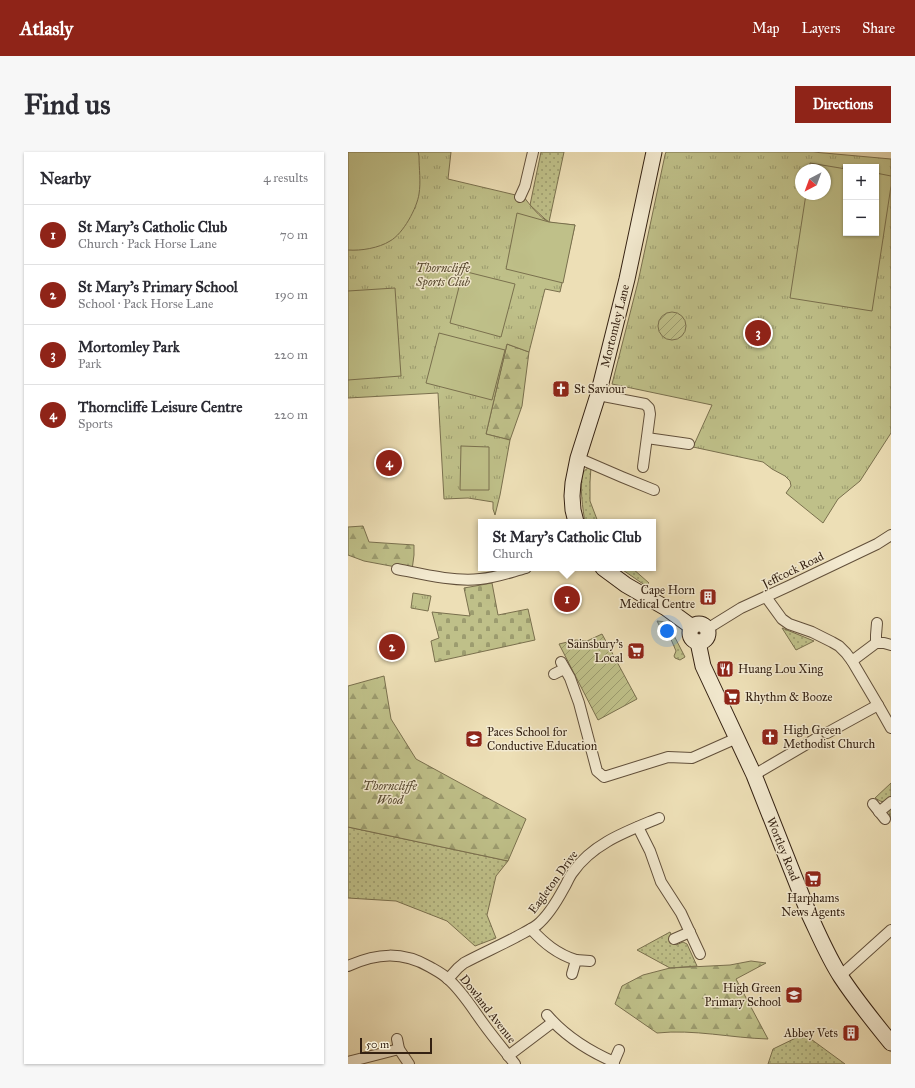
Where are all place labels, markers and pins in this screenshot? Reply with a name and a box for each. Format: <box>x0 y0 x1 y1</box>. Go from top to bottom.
pin: 3 <box>745 318 771 348</box>
church icon: St Saviour <box>551 379 571 399</box>
place label: St Saviour <box>574 382 626 396</box>
pin: 4 <box>376 448 402 478</box>
place label: Cape Horn Medical Centre <box>619 583 695 611</box>
pin: 1 <box>554 584 580 614</box>
building icon: Cape Horn Medical Centre <box>698 587 718 607</box>
pin: 2 <box>379 632 405 662</box>
place label: Sainsbury's Local <box>567 637 624 665</box>
supermarket icon: Sainsbury's Local <box>626 641 646 661</box>
restaurant icon: Huang Lou Xing <box>715 659 735 679</box>
place label: Huang Lou Xing <box>738 662 823 677</box>
supermarket icon: Rhythm & Booze <box>722 687 742 707</box>
place label: Rhythm & Booze <box>745 690 833 704</box>
place label: High Green Methodist Church <box>783 723 875 751</box>
place label: Paces School for Conductive Education <box>487 725 598 753</box>
church icon: High Green Methodist Church <box>760 727 780 747</box>
school or university icon: Paces School for Conductive Education <box>464 729 484 749</box>
supermarket icon: Harphams News Agents <box>803 869 823 889</box>
place label: Harphams News Agents <box>781 891 845 920</box>
place label: High Green Primary School <box>704 981 782 1009</box>
school or university icon: High Green Primary School <box>784 985 804 1005</box>
building icon: Abbey Vets <box>841 1023 861 1043</box>
place label: Abbey Vets <box>783 1026 838 1040</box>

